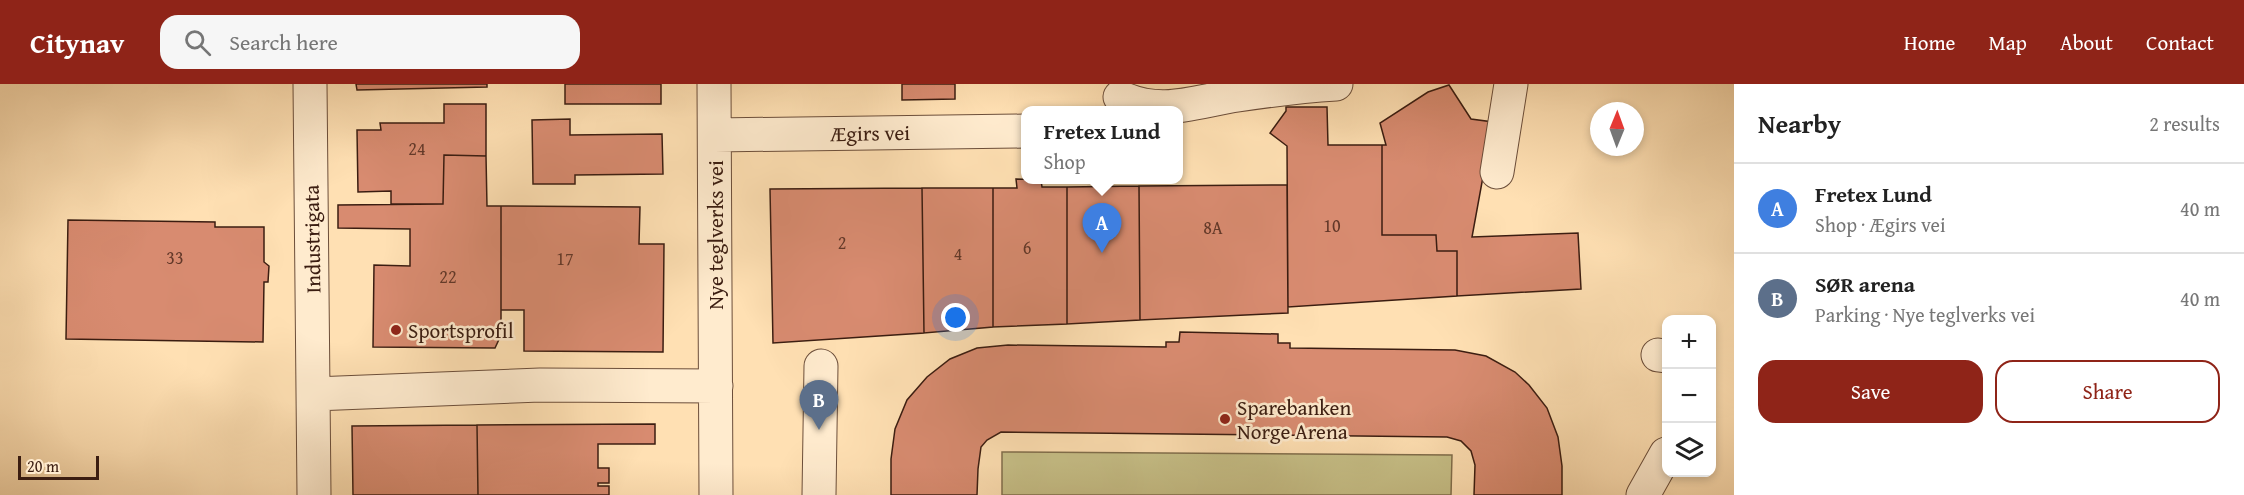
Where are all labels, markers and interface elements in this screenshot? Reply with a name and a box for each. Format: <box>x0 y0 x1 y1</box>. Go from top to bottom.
search box <box>160 15 580 69</box>
text: Citynav <box>30 22 124 63</box>
icon: search <box>181 26 214 59</box>
text: Search here <box>229 26 338 58</box>
text: Home <box>1904 27 1955 58</box>
text: Map <box>1988 27 2027 58</box>
text: About <box>2060 27 2113 58</box>
text: Contact <box>2146 27 2214 58</box>
north arrow <box>1590 102 1644 156</box>
text: Nearby <box>1758 104 1841 143</box>
popup <box>1021 106 1183 184</box>
text: 2 results <box>2149 109 2220 138</box>
text: Fretex Lund <box>1044 115 1160 147</box>
street label: Ægirs vei <box>830 117 910 149</box>
house number: 24 <box>408 135 426 162</box>
text: Shop <box>1044 147 1086 176</box>
street label: Nye teglverks vei <box>700 160 731 310</box>
text: Fretex Lund <box>1815 178 1932 210</box>
street label: Industrigata <box>296 184 328 294</box>
text: A <box>1771 194 1784 223</box>
text: 40 m <box>2180 194 2220 223</box>
pin: A <box>1082 204 1122 253</box>
text: Shop · Ægirs vei <box>1815 210 1946 239</box>
house number: 10 <box>1323 212 1341 239</box>
house number: 8A <box>1203 214 1223 241</box>
house number: 2 <box>838 229 846 256</box>
house number: 6 <box>1023 234 1031 261</box>
house number: 4 <box>954 240 962 267</box>
house number: 33 <box>166 244 184 271</box>
house number: 17 <box>556 245 574 272</box>
house number: 22 <box>439 263 457 290</box>
text: SØR arena <box>1815 268 1915 300</box>
text: B <box>1771 284 1784 313</box>
text: 40 m <box>2180 284 2220 313</box>
text: Parking · Nye teglverks vei <box>1815 300 2035 329</box>
your location <box>941 303 970 332</box>
place label: Sportsprofil <box>408 315 514 346</box>
map controls <box>1662 315 1716 477</box>
button: + <box>1662 315 1716 369</box>
marker: Sportsprofil <box>389 323 403 337</box>
button: Save <box>1758 360 1983 423</box>
button: Share <box>1995 360 2220 423</box>
button: − <box>1662 369 1716 423</box>
pin: B <box>800 380 838 430</box>
place label: Sparebanken Norge Arena <box>1237 392 1351 447</box>
marker: Sparebanken Norge Arena <box>1218 412 1232 426</box>
button: layers <box>1662 423 1716 477</box>
scale bar <box>18 453 99 480</box>
text: 20 m <box>27 454 59 478</box>

